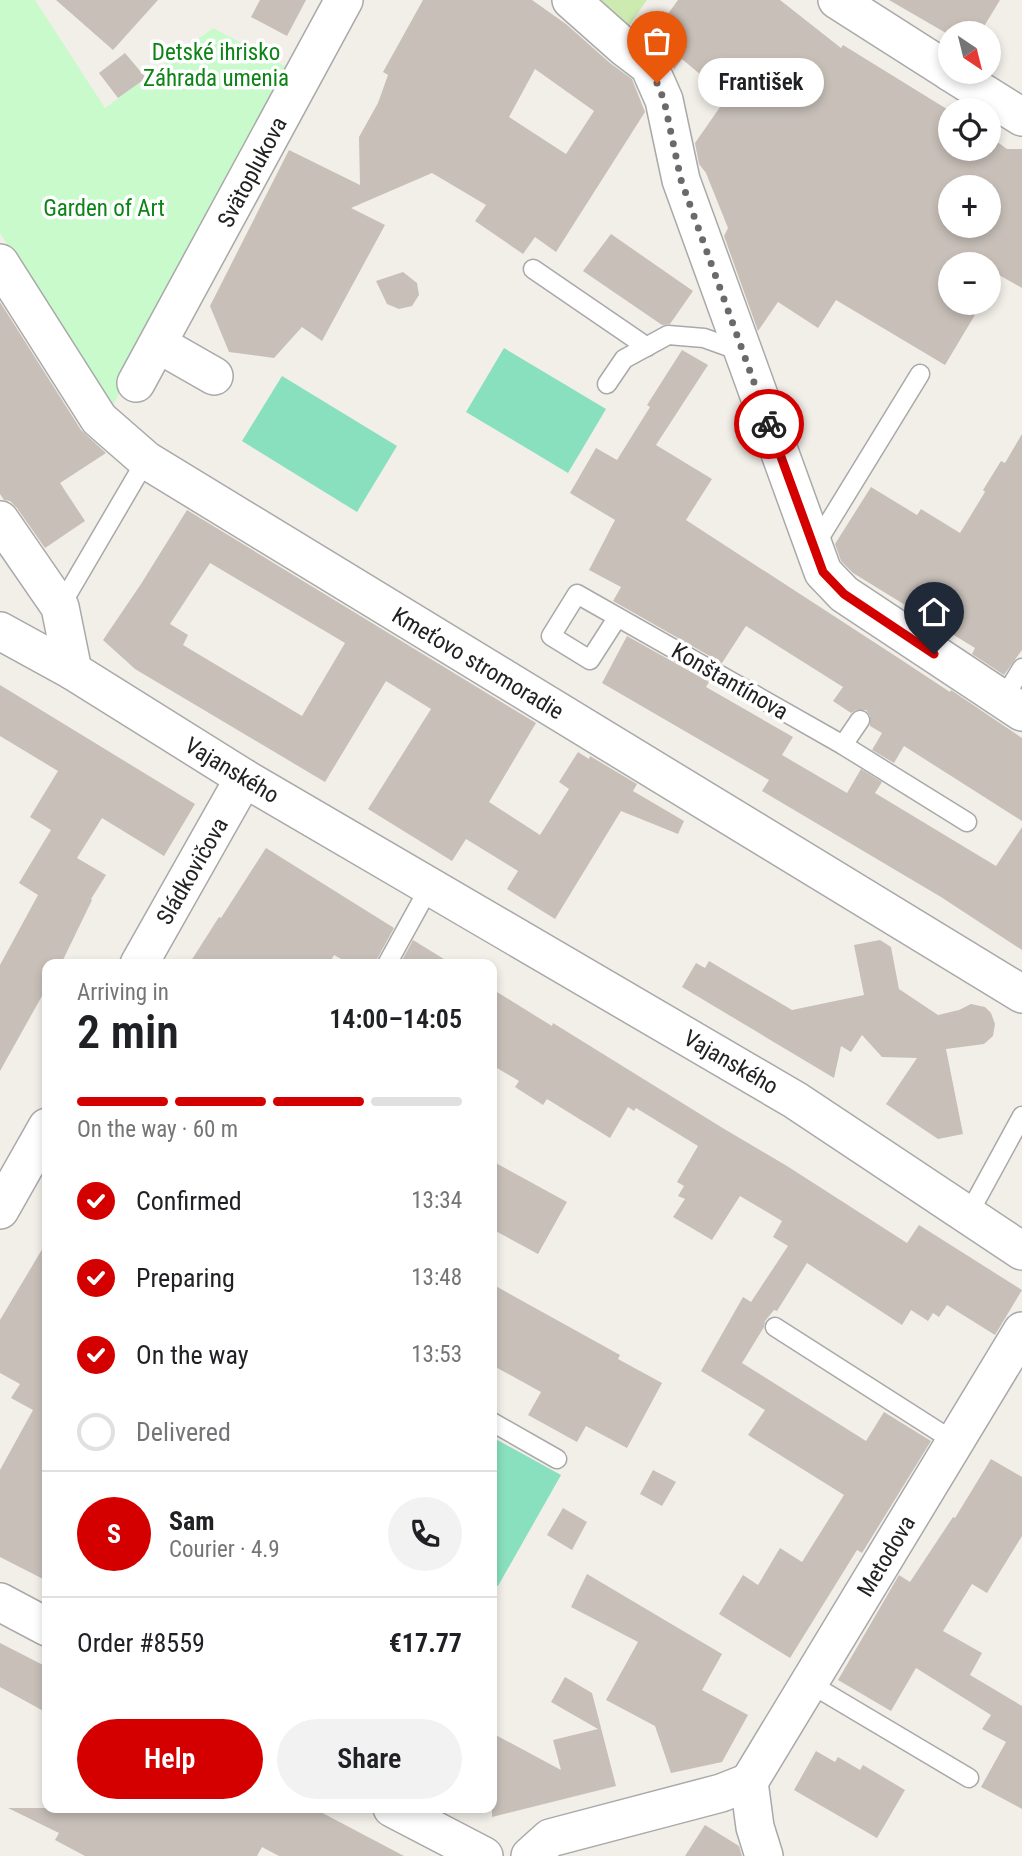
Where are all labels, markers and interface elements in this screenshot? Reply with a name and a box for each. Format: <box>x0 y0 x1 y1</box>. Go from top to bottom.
pin <box>627 11 687 83</box>
north arrow <box>938 21 1001 84</box>
map controls <box>938 21 1001 315</box>
icon: bag <box>638 22 676 60</box>
park label: Detské ihrisko Záhrada umenia <box>143 39 289 92</box>
callout: František <box>699 58 825 108</box>
text: František <box>719 69 803 96</box>
button: locate <box>938 98 1001 161</box>
street label: Svätoplukova <box>212 113 293 232</box>
button: + <box>938 175 1001 238</box>
park label: Garden of Art <box>43 195 165 222</box>
button: − <box>938 252 1001 315</box>
courier <box>734 389 804 459</box>
icon: bike <box>750 405 788 443</box>
pin <box>904 582 964 654</box>
icon: home <box>915 593 953 631</box>
street label: Kmeťovo stromoradie <box>387 602 568 725</box>
street label: Konštantínova <box>667 637 793 726</box>
street label: Vajanského <box>180 732 284 809</box>
street label: Sládkovičova <box>151 813 234 930</box>
text: Arriving in <box>77 979 169 1006</box>
text: 14:00–14:05 <box>329 1004 462 1034</box>
text: 2 min <box>77 1005 179 1059</box>
street label: Vajanského <box>679 1025 783 1100</box>
text: On the way · 60 m <box>77 1116 238 1143</box>
icon: check <box>77 1182 115 1220</box>
text: Confirmed <box>136 1186 242 1216</box>
text: 13:34 <box>411 1187 462 1214</box>
icon: check <box>77 1259 115 1297</box>
text: Preparing <box>136 1263 235 1293</box>
text: 13:48 <box>411 1264 462 1291</box>
icon: check <box>77 1336 115 1374</box>
text: On the way <box>136 1340 249 1370</box>
text: 13:53 <box>411 1341 462 1368</box>
text: Delivered <box>136 1417 231 1447</box>
button: phone <box>388 1497 462 1571</box>
text: Sam <box>169 1506 215 1536</box>
street label: Metodova <box>852 1511 921 1602</box>
text: S <box>107 1519 121 1549</box>
text: Courier · 4.9 <box>169 1536 280 1563</box>
text: Order #8559 <box>77 1628 205 1658</box>
text: €17.77 <box>389 1628 462 1658</box>
button: Help <box>77 1719 263 1799</box>
button: Share <box>277 1719 462 1799</box>

